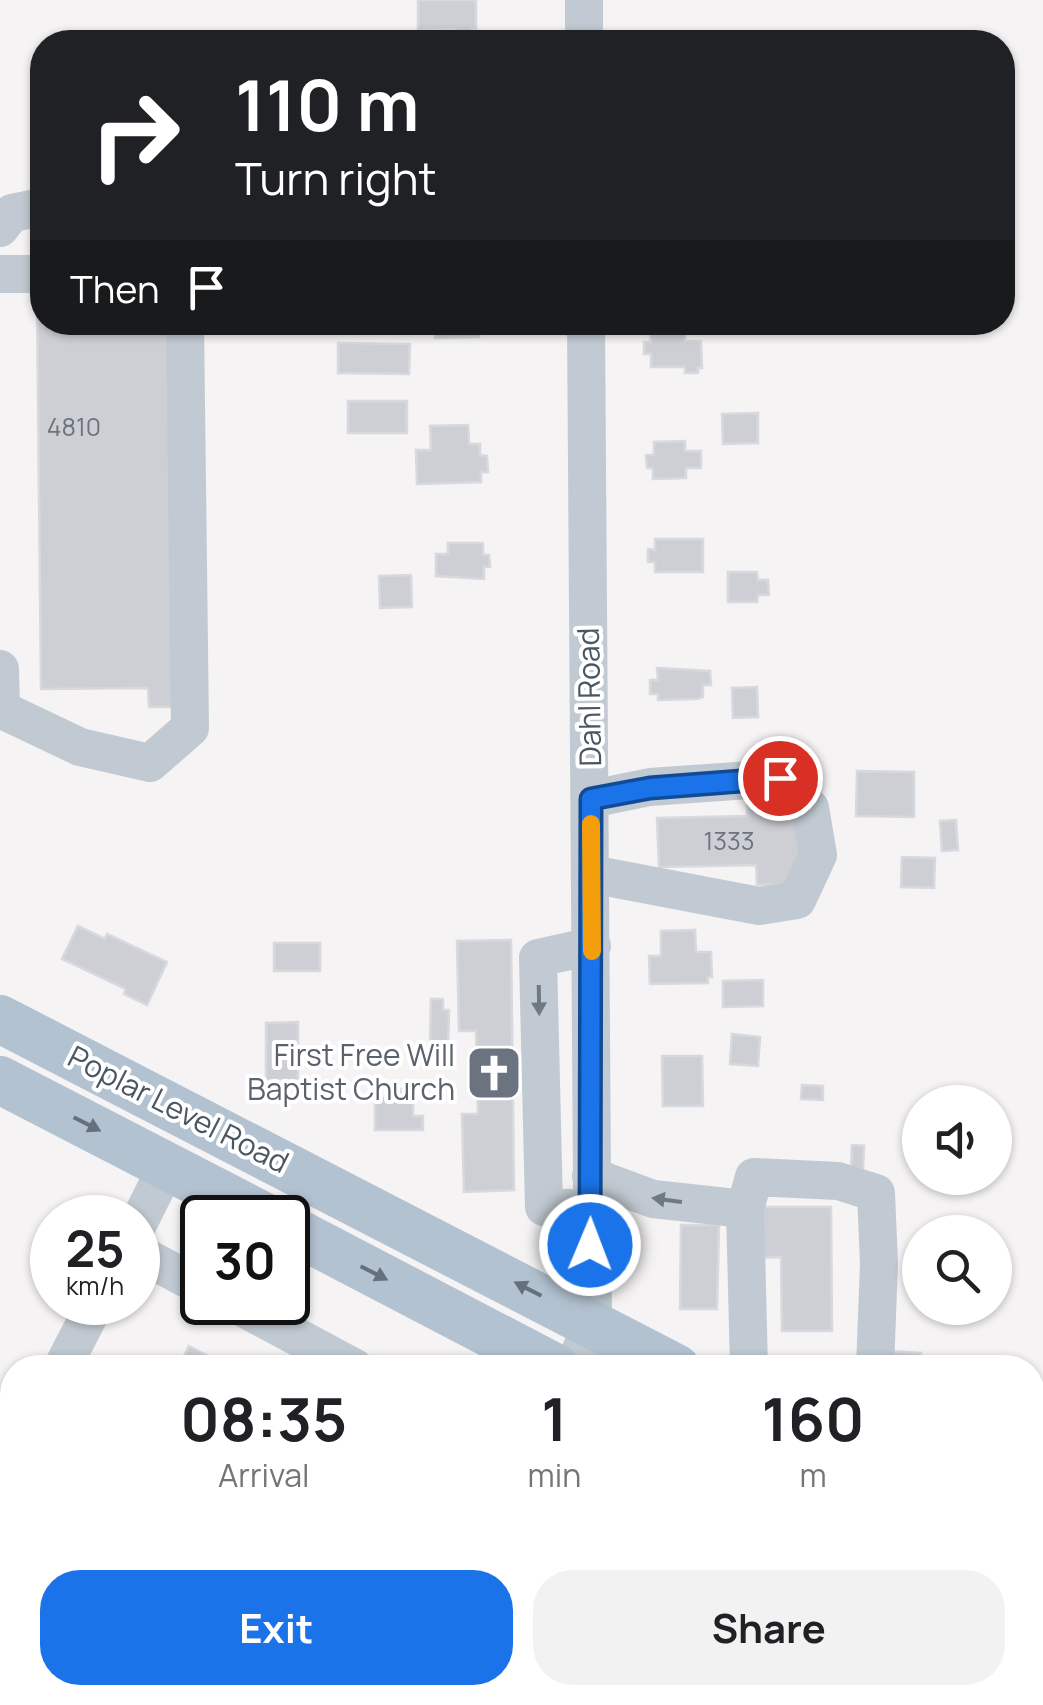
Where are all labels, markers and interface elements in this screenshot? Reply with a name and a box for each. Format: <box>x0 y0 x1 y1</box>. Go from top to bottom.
text: 110 m <box>235 56 419 152</box>
icon: right <box>70 70 200 200</box>
text: Turn right <box>235 147 436 209</box>
icon: arrive <box>179 260 234 315</box>
text: Then <box>70 262 159 314</box>
house number: 4810 <box>47 409 101 444</box>
street label: Dahl Road <box>567 627 610 767</box>
pin <box>738 736 823 821</box>
icon: arrive <box>753 751 808 806</box>
house number: 1333 <box>703 823 755 858</box>
one-way arrow <box>531 985 547 1017</box>
place label: First Free Will Baptist Church <box>247 1034 455 1109</box>
street label: Poplar Level Road <box>61 1035 296 1182</box>
church icon: First Free Will Baptist Church <box>464 1043 524 1103</box>
map controls <box>902 1085 1012 1325</box>
button: sound <box>902 1085 1012 1195</box>
one-way arrow <box>72 1115 101 1132</box>
one-way arrow <box>650 1191 682 1207</box>
position arrow <box>538 1193 642 1297</box>
speed limit sign: 30 <box>180 1195 310 1325</box>
text: 25 <box>65 1214 125 1282</box>
button: search <box>902 1215 1012 1325</box>
one-way arrow <box>360 1264 389 1281</box>
text: km/h <box>66 1268 124 1303</box>
one-way arrow <box>513 1281 542 1298</box>
text: 08:35 <box>180 1377 347 1459</box>
text: 1 <box>541 1377 568 1459</box>
text: 160 <box>762 1377 865 1459</box>
text: Arrival <box>218 1453 309 1497</box>
text: min <box>528 1453 581 1497</box>
text: m <box>800 1453 827 1497</box>
button: Exit <box>40 1570 513 1685</box>
button: Share <box>533 1570 1005 1685</box>

